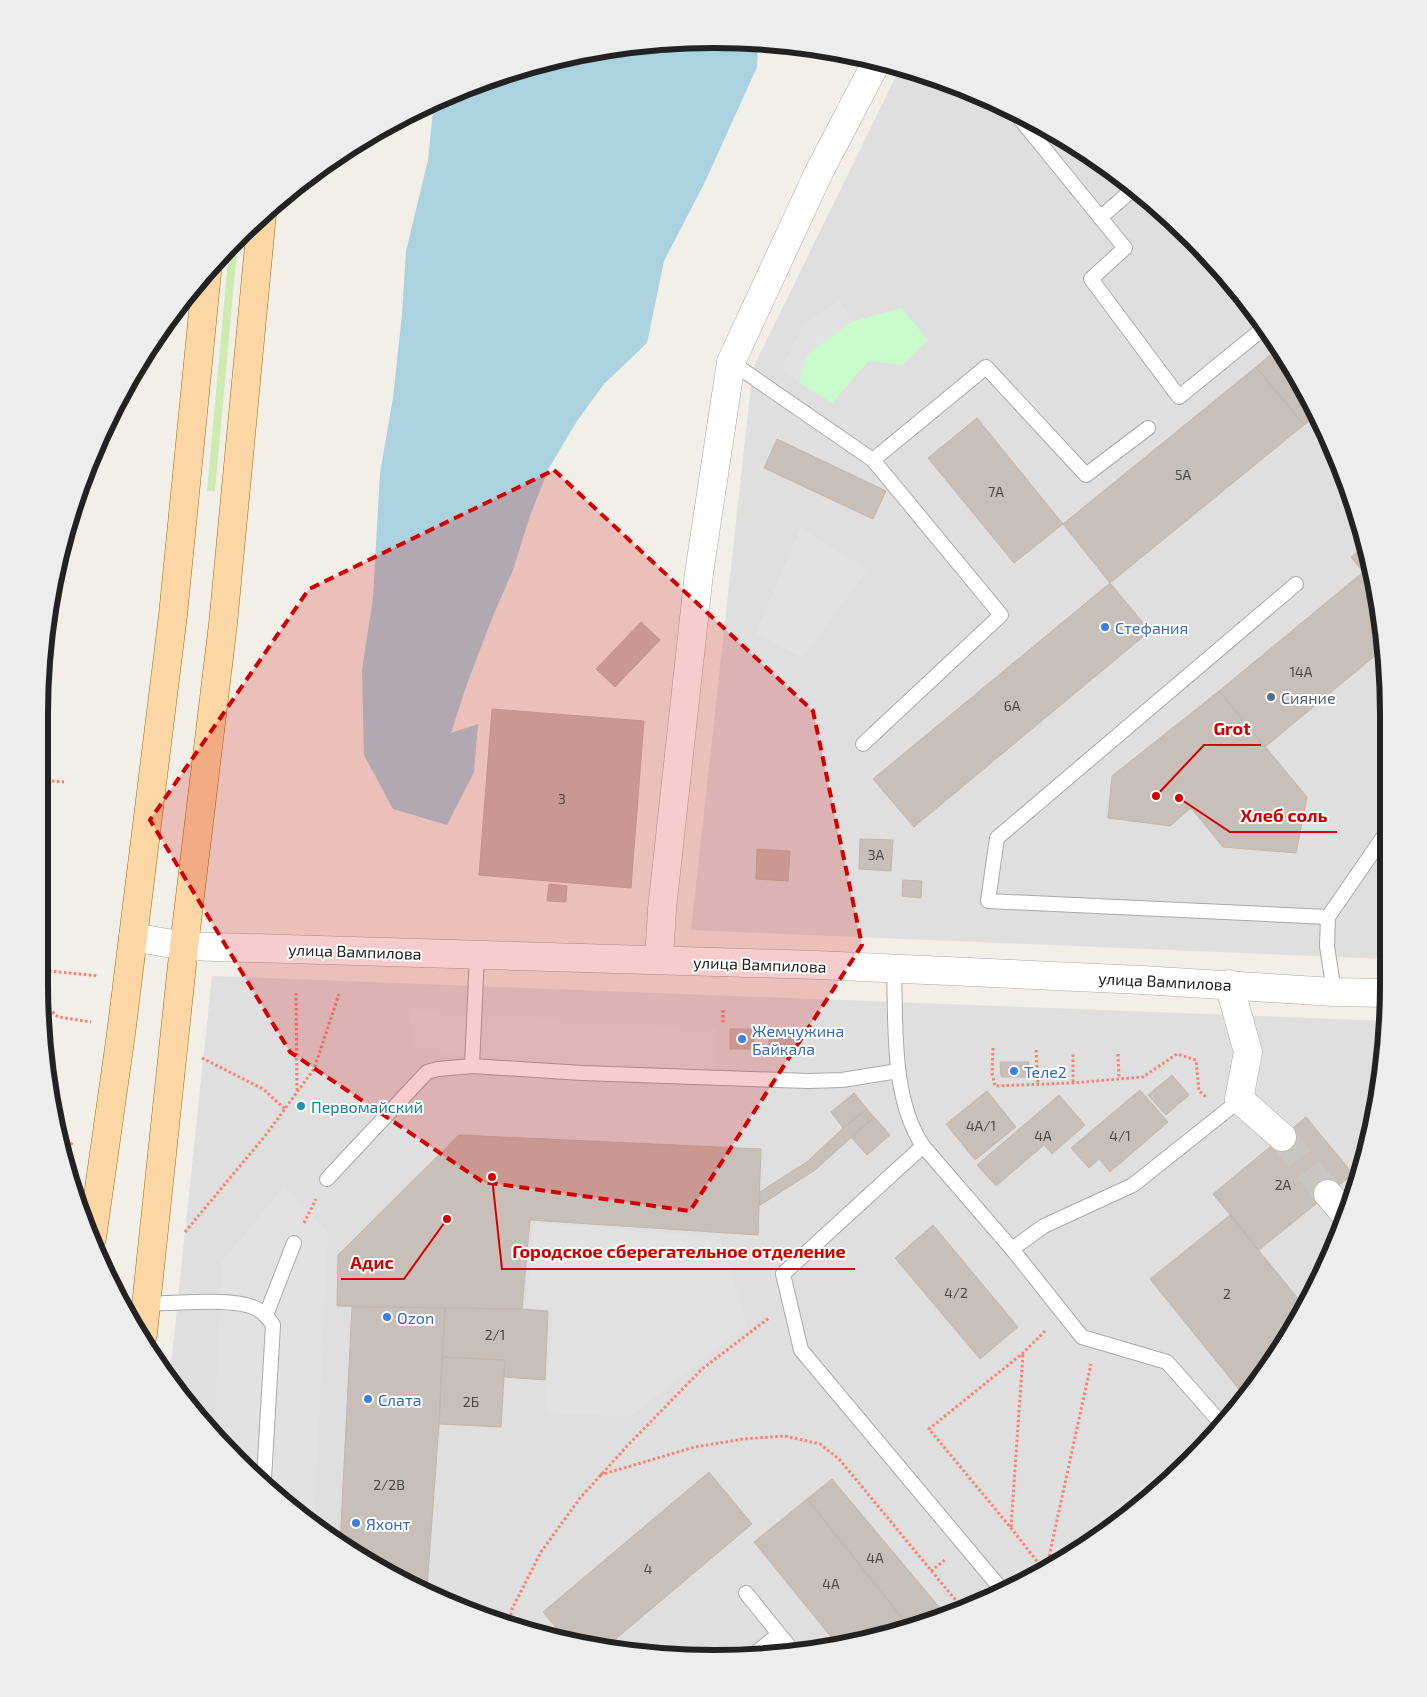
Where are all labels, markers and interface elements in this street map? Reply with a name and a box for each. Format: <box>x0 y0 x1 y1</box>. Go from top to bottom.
house number: 5А <box>1175 466 1191 483</box>
house number: 7А <box>988 483 1004 500</box>
place label: Стефания <box>1115 618 1188 637</box>
marker: Стефания <box>1099 621 1111 633</box>
house number: 14А <box>1290 663 1313 680</box>
place label: Сияние <box>1281 688 1336 707</box>
marker: Сияние <box>1265 691 1277 703</box>
house number: 6А <box>1004 697 1021 714</box>
callout: Grot <box>1204 712 1261 745</box>
text: Grot <box>1213 717 1251 739</box>
house number: 3 <box>558 790 566 807</box>
callout: Хлеб соль <box>1230 799 1337 832</box>
text: Хлеб соль <box>1241 804 1328 826</box>
house number: 3А <box>868 846 885 863</box>
street label: улица Вампилова <box>288 939 422 964</box>
street label: улица Вампилова <box>693 952 827 977</box>
street label: улица Вампилова <box>1098 968 1232 995</box>
place label: Жемчужина Байкала <box>752 1021 844 1058</box>
marker: Жемчужина Байкала <box>736 1033 748 1045</box>
place label: Теле2 <box>1024 1062 1067 1081</box>
marker: Теле2 <box>1008 1065 1020 1077</box>
place label: Первомайский <box>311 1097 423 1116</box>
marker: Первомайский <box>295 1100 307 1112</box>
house number: 4А/1 <box>966 1117 996 1134</box>
house number: 4А <box>1034 1127 1052 1144</box>
house number: 4/1 <box>1109 1127 1131 1144</box>
house number: 2А <box>1275 1176 1292 1193</box>
callout: Городское сберегательное отделение <box>502 1236 855 1269</box>
text: Городское сберегательное отделение <box>512 1240 846 1262</box>
callout: Адис <box>341 1246 404 1279</box>
text: Адис <box>350 1251 394 1273</box>
house number: 4/2 <box>944 1284 968 1301</box>
house number: 2 <box>1223 1285 1231 1302</box>
place label: Ozon <box>397 1308 434 1327</box>
marker: Ozon <box>381 1311 393 1323</box>
house number: 2/1 <box>485 1326 505 1343</box>
place label: Слата <box>378 1390 422 1409</box>
marker: Слата <box>362 1393 374 1405</box>
house number: 2Б <box>463 1393 479 1410</box>
house number: 2/2В <box>373 1476 405 1493</box>
place label: Яхонт <box>366 1514 411 1533</box>
marker: Яхонт <box>350 1517 362 1529</box>
house number: 4А <box>866 1549 884 1566</box>
house number: 4 <box>644 1560 652 1577</box>
house number: 4А <box>822 1575 840 1592</box>

